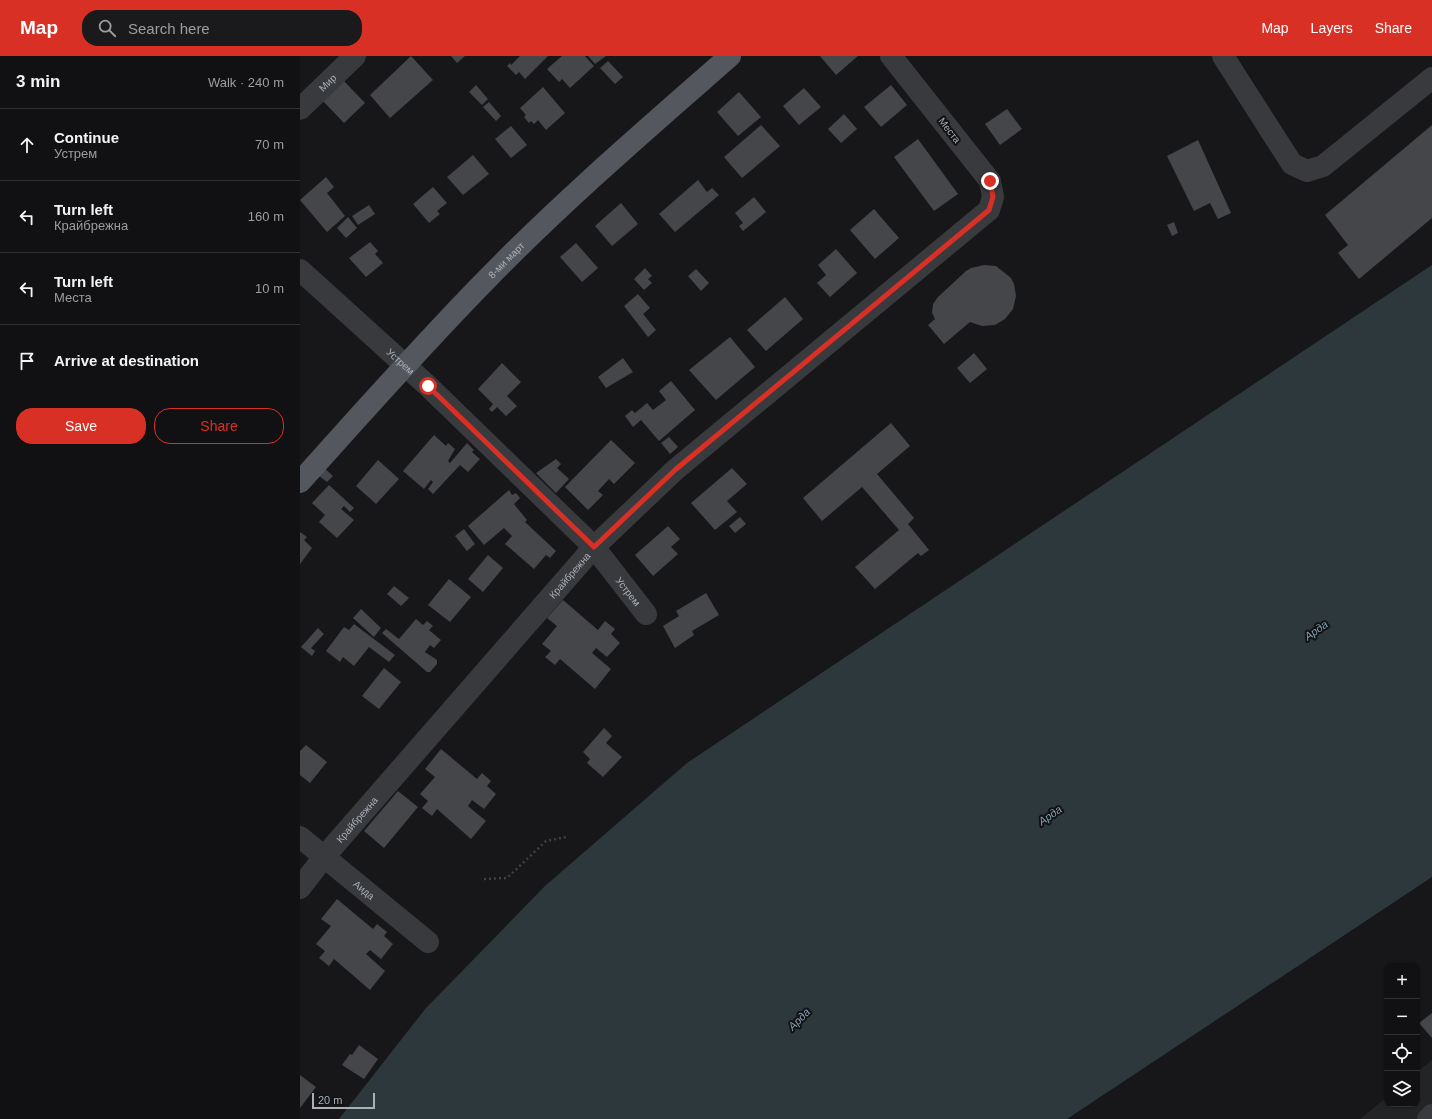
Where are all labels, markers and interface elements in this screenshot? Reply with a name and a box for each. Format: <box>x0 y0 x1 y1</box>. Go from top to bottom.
search box <box>82 10 362 46</box>
text: Map <box>20 17 58 38</box>
icon: search <box>96 17 118 39</box>
text: Search here <box>128 20 210 37</box>
text: Map <box>1261 20 1289 36</box>
text: Layers <box>1311 20 1353 36</box>
text: Share <box>1375 20 1412 36</box>
text: 3 min <box>16 72 60 91</box>
street label: Мир <box>317 72 339 94</box>
text: Walk · 240 m <box>208 75 284 90</box>
street label: Места <box>936 115 963 145</box>
text: Continue <box>54 129 119 146</box>
icon: ahead <box>16 134 38 156</box>
text: 70 m <box>255 137 284 152</box>
text: Устрем <box>54 146 97 161</box>
route end <box>981 172 999 190</box>
text: Turn left <box>54 201 113 218</box>
icon: left <box>16 206 38 228</box>
text: 160 m <box>248 209 284 224</box>
text: Крайбрежна <box>54 218 128 233</box>
street label: 8-ми март <box>486 240 527 281</box>
text: Turn left <box>54 273 113 290</box>
icon: left <box>16 278 38 300</box>
text: 10 m <box>255 281 284 296</box>
text: Места <box>54 290 92 305</box>
street label: Устрем <box>384 346 417 377</box>
icon: arrive <box>16 350 38 372</box>
text: Arrive at destination <box>54 352 199 369</box>
route start <box>419 377 437 395</box>
button: Save <box>16 408 146 444</box>
button: Share <box>154 408 284 444</box>
street label: Крайбрежна <box>547 550 593 601</box>
street label: Устрем <box>613 575 643 608</box>
water label: Арда <box>1301 618 1330 643</box>
street label: Крайбрежна <box>334 794 380 845</box>
water label: Арда <box>1035 803 1064 828</box>
street label: Аида <box>351 878 377 902</box>
map controls <box>1384 963 1420 1107</box>
button: + <box>1384 963 1420 999</box>
button: − <box>1384 999 1420 1035</box>
water label: Арда <box>785 1006 812 1033</box>
button: locate <box>1384 1035 1420 1071</box>
button: layers <box>1384 1071 1420 1107</box>
scale bar <box>312 1091 375 1110</box>
text: 20 m <box>318 1094 342 1106</box>

